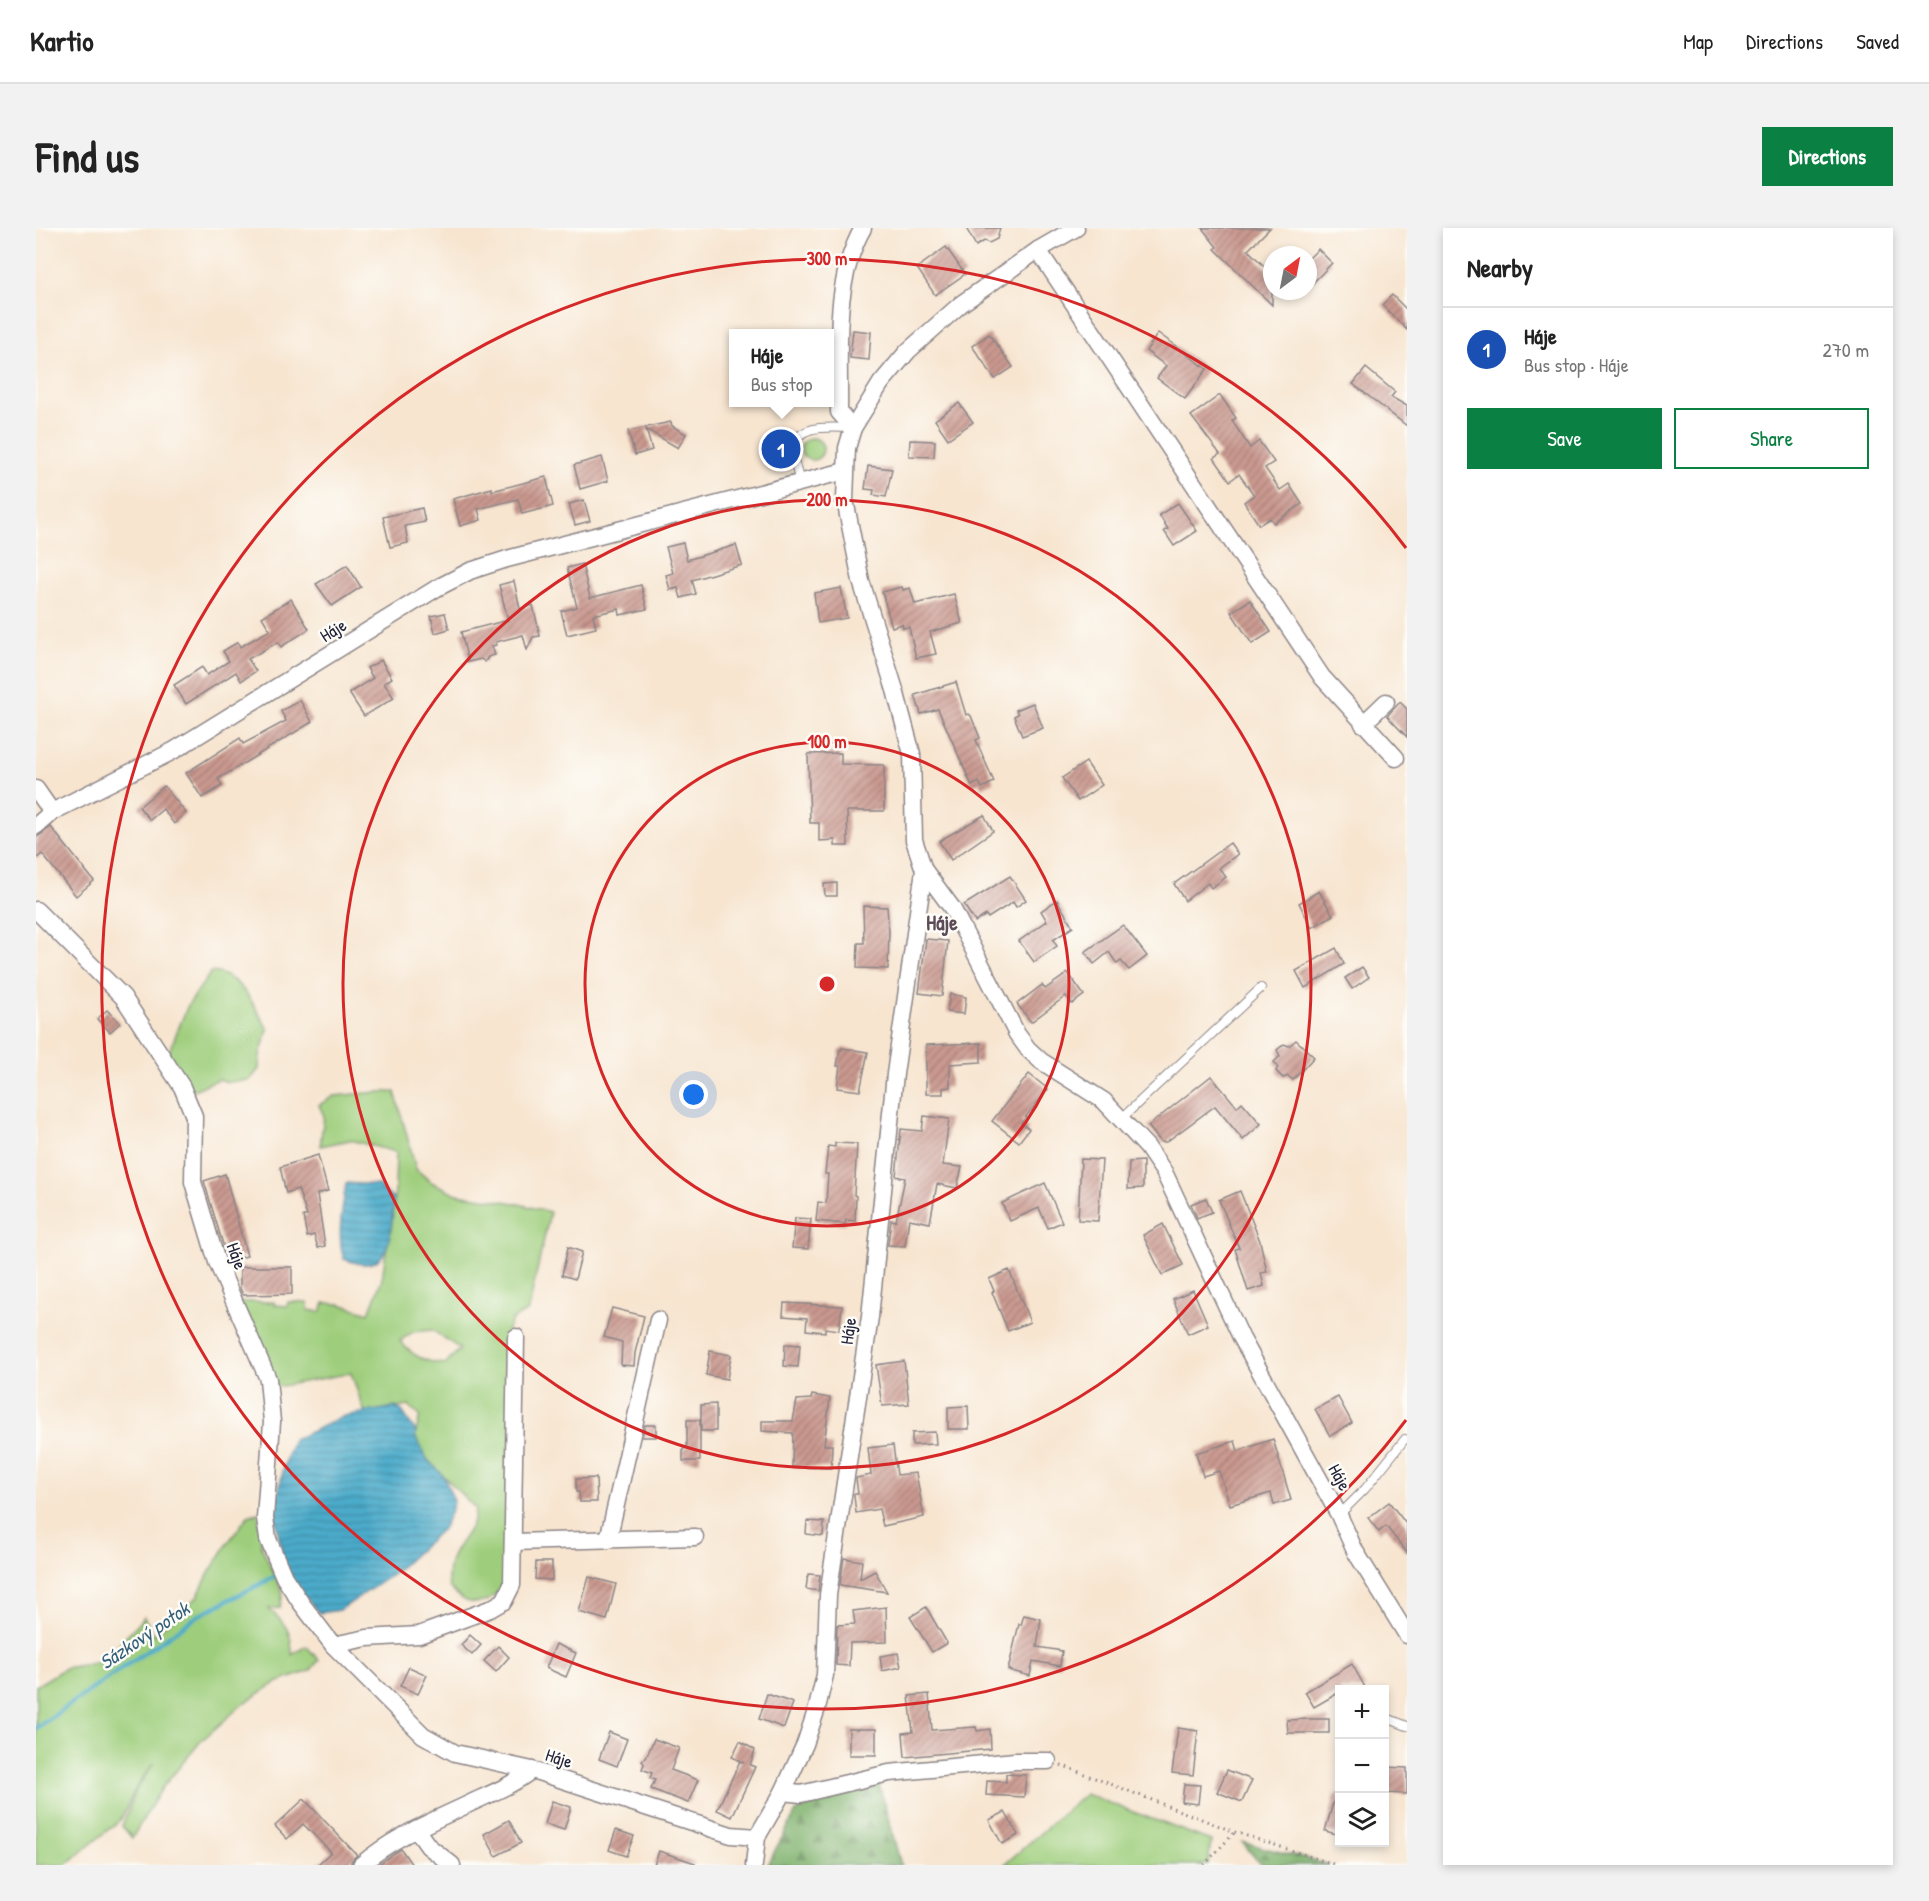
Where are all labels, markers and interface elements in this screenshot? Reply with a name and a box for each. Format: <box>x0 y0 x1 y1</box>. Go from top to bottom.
text: Kartio <box>30 22 94 60</box>
text: Map <box>1683 27 1713 56</box>
text: Directions <box>1746 27 1823 56</box>
text: Saved <box>1856 27 1899 56</box>
button: Directions <box>1762 127 1893 186</box>
text: Find us <box>36 128 139 185</box>
text: 300 m <box>807 246 847 271</box>
north arrow <box>1263 246 1317 300</box>
text: Nearby <box>1467 250 1533 285</box>
text: Háje <box>1524 321 1557 351</box>
popup <box>729 329 834 407</box>
text: 1 <box>1483 336 1490 363</box>
text: 270 m <box>1823 336 1869 363</box>
text: Háje <box>751 340 784 370</box>
text: Bus stop · Háje <box>1524 351 1629 378</box>
text: Bus stop <box>751 370 812 397</box>
button: Save <box>1467 408 1662 469</box>
button: Share <box>1674 408 1869 469</box>
pin: 1 <box>762 426 800 472</box>
text: 200 m <box>807 487 847 512</box>
street label: Háje <box>315 612 351 648</box>
text: 100 m <box>807 729 847 754</box>
district label: Háje <box>926 908 958 937</box>
centre of rings <box>817 974 837 994</box>
your location <box>679 1080 708 1109</box>
street label: Háje <box>221 1239 253 1273</box>
street label: Háje <box>834 1316 862 1346</box>
street label: Háje <box>1323 1459 1357 1495</box>
water label: Sázkový potok <box>94 1594 196 1676</box>
map controls <box>1335 1685 1389 1847</box>
button: + <box>1335 1685 1389 1739</box>
button: − <box>1335 1739 1389 1793</box>
street label: Háje <box>542 1742 576 1774</box>
button: layers <box>1335 1793 1389 1847</box>

